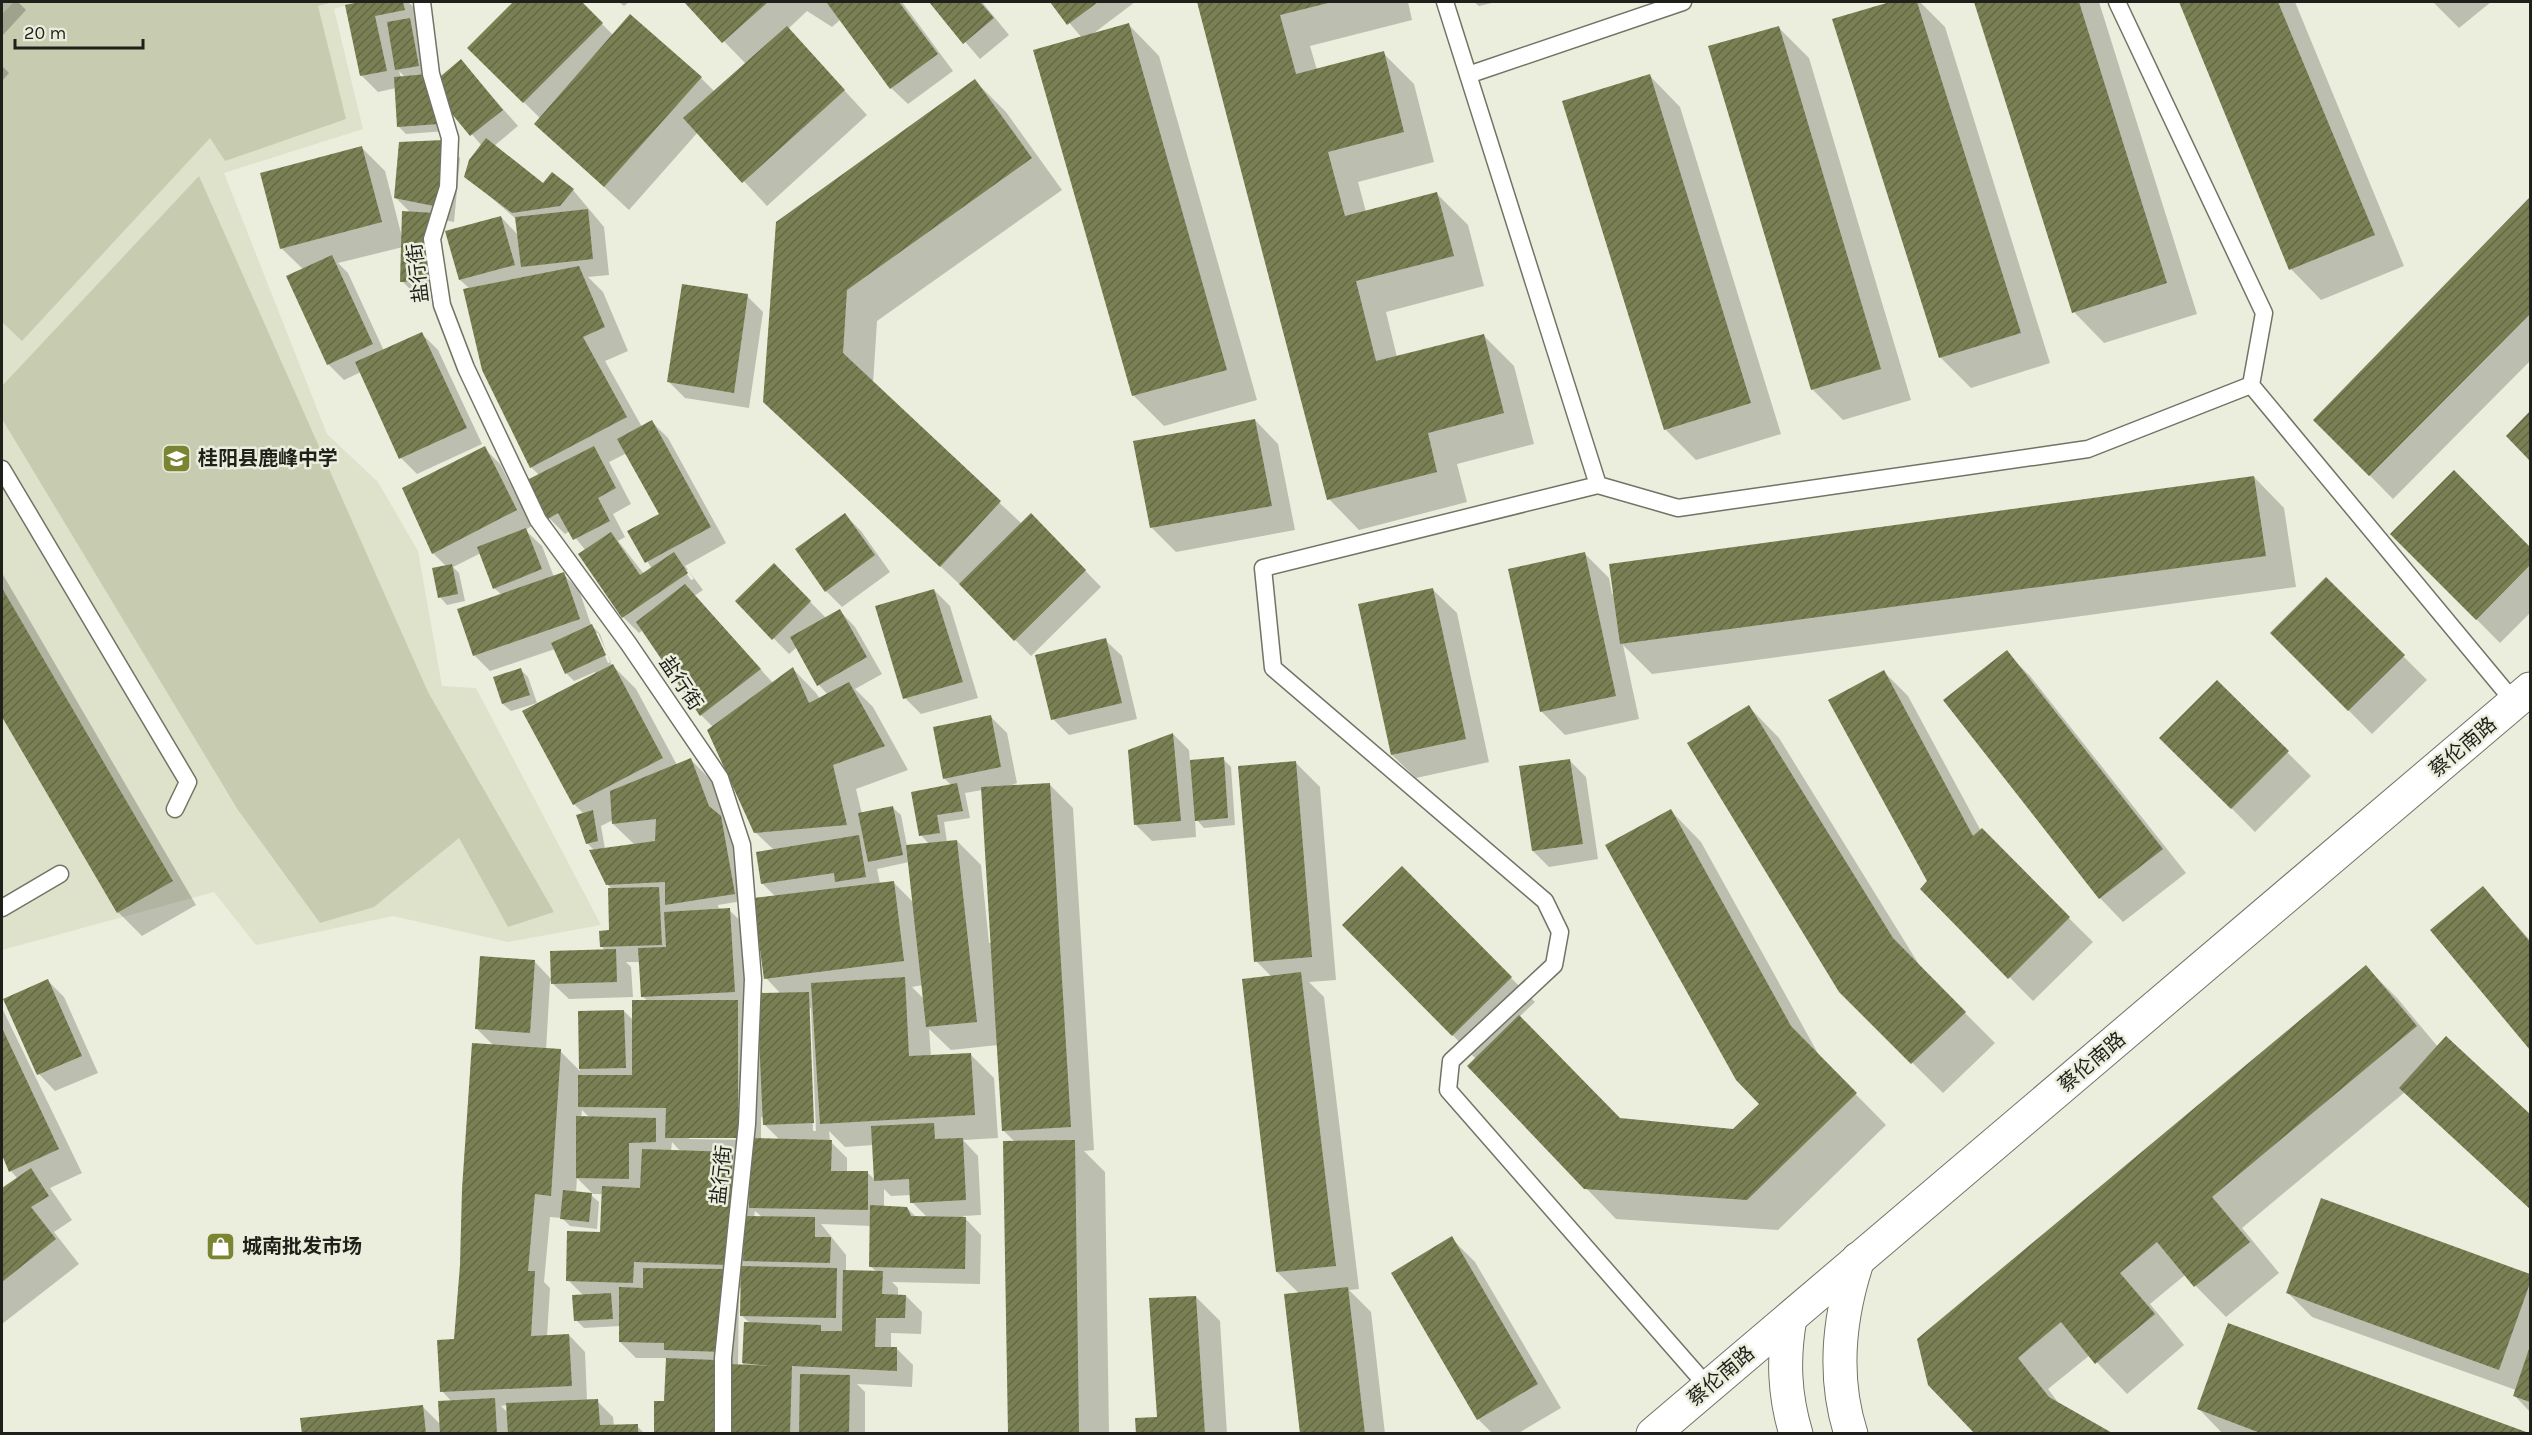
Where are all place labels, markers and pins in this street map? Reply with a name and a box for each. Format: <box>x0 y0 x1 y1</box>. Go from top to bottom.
school or university icon: 桂阳县鹿峰中学 <box>161 442 193 474</box>
place label: 桂阳县鹿峰中学 <box>198 447 338 470</box>
shop icon: 城南批发市场 <box>205 1230 237 1262</box>
place label: 城南批发市场 <box>242 1235 362 1258</box>

